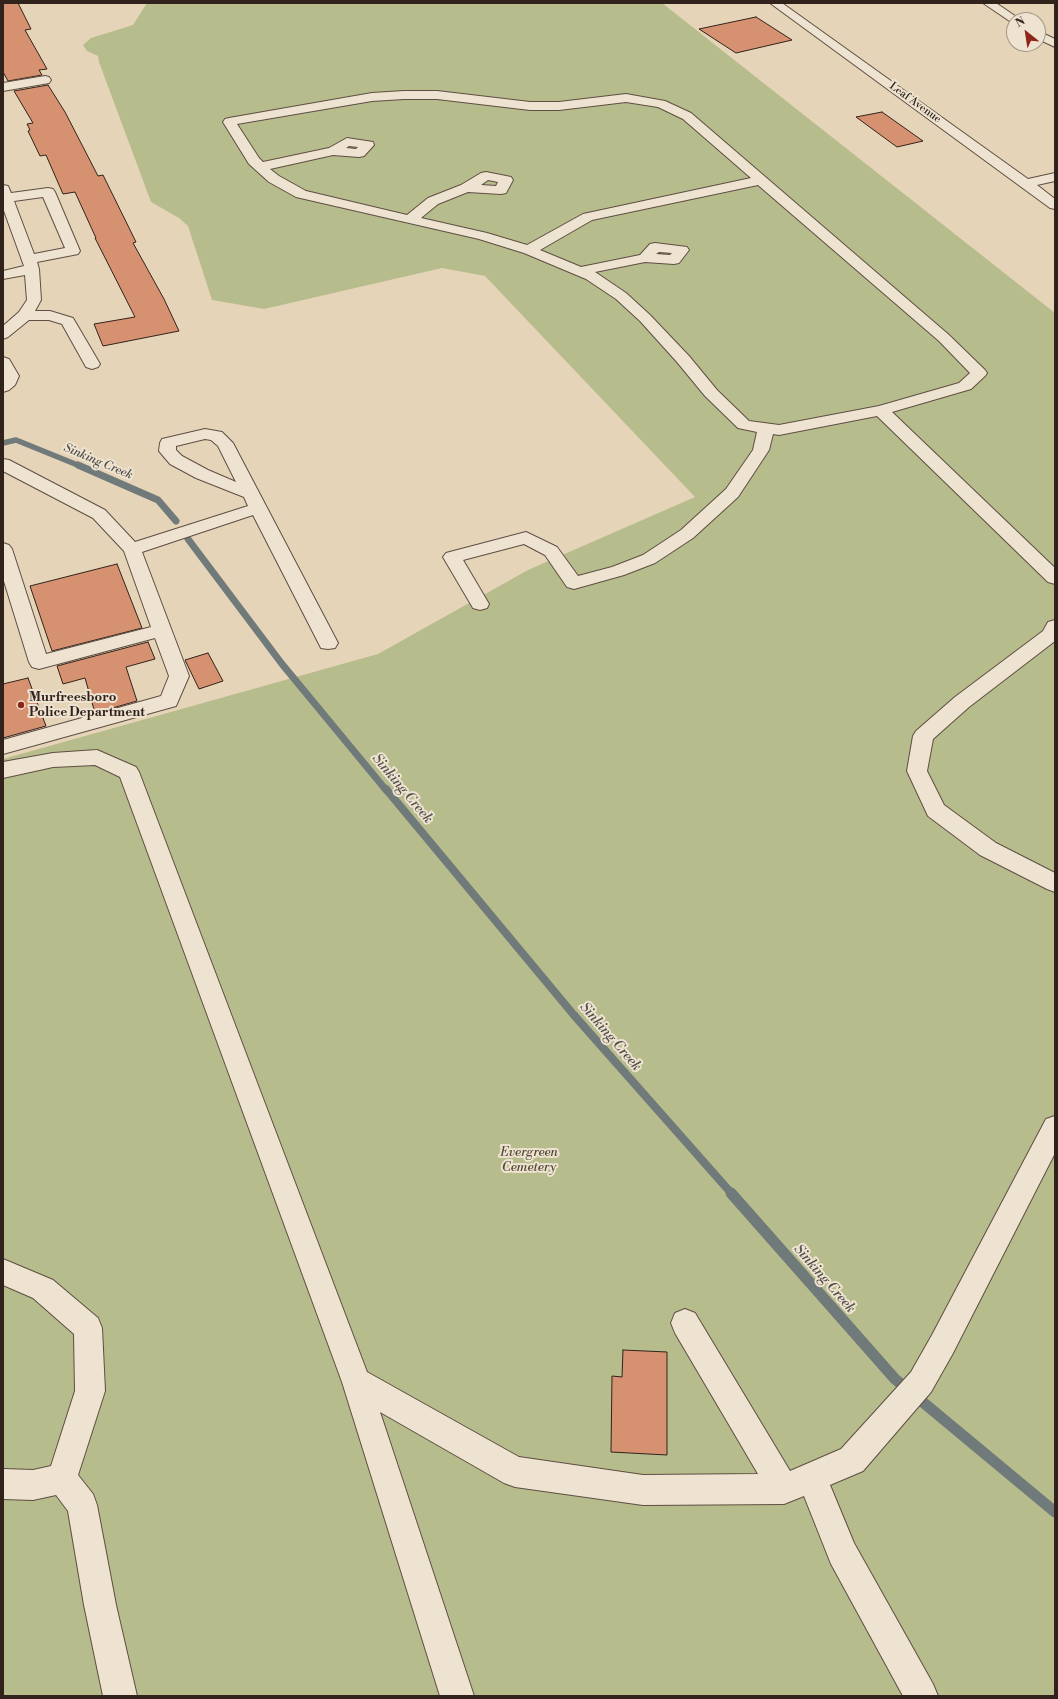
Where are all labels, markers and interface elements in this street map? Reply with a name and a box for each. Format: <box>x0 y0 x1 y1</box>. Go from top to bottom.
north arrow <box>1006 12 1046 52</box>
text: N <box>1013 14 1028 31</box>
street label: Leaf Avenue <box>886 80 944 126</box>
water label: Sinking Creek <box>61 441 135 483</box>
place label: Murfreesboro Police Department <box>29 690 145 721</box>
marker: Murfreesboro Police Department <box>16 700 26 710</box>
water label: Sinking Creek <box>368 751 436 827</box>
water label: Sinking Creek <box>576 999 644 1075</box>
park label: Evergreen Cemetery <box>500 1145 558 1176</box>
water label: Sinking Creek <box>790 1241 858 1317</box>

